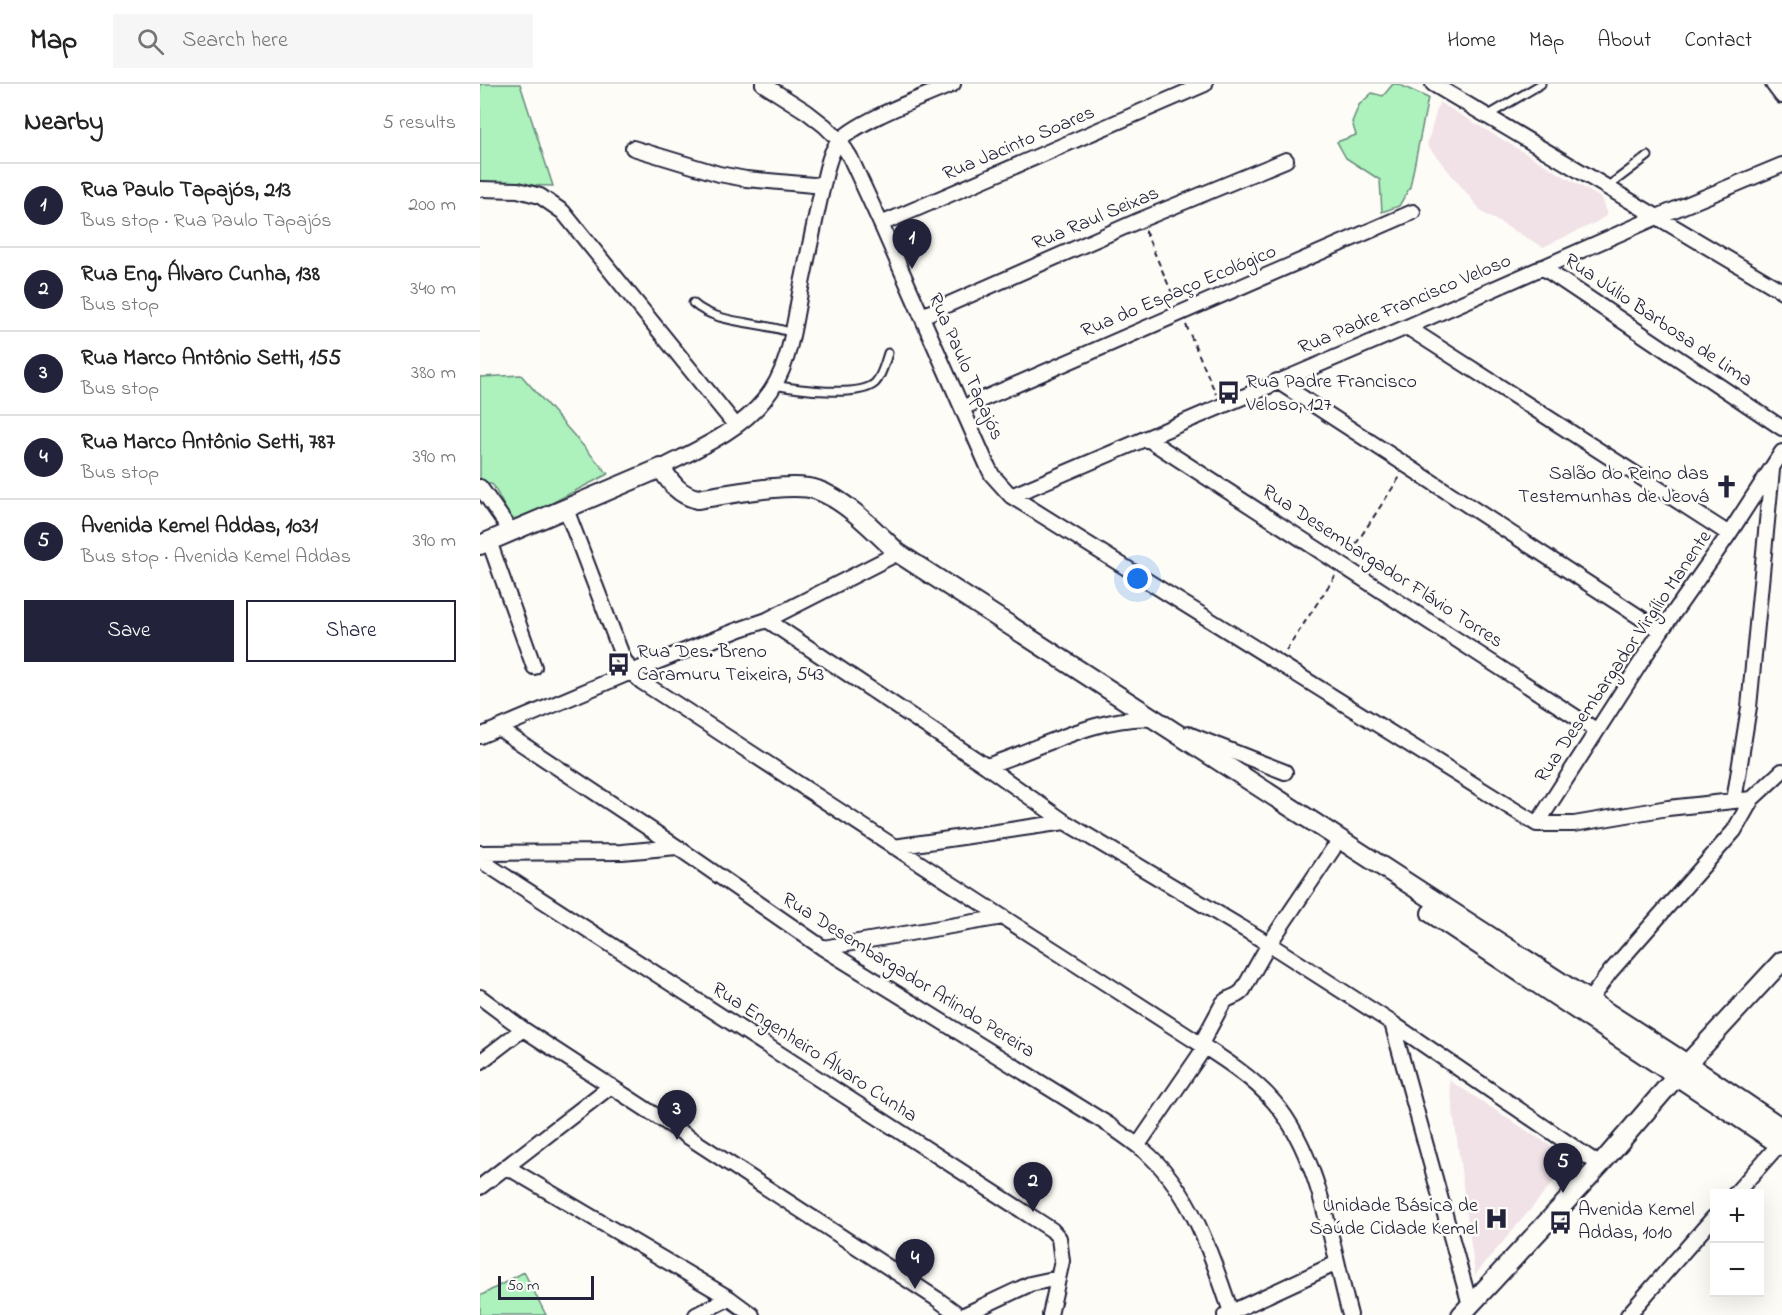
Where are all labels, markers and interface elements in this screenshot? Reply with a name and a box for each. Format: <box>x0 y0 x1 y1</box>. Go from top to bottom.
search box <box>113 14 533 68</box>
text: Map <box>30 21 77 62</box>
icon: search <box>134 25 167 58</box>
text: Search here <box>182 25 288 57</box>
text: Home <box>1447 26 1496 56</box>
text: Map <box>1529 26 1564 56</box>
text: About <box>1597 26 1651 56</box>
text: Contact <box>1684 26 1752 56</box>
street label: Rua Jacinto Soares <box>938 99 1100 189</box>
text: Nearby <box>24 104 103 142</box>
text: 5 results <box>383 109 456 138</box>
text: Rua Paulo Tapajós, 213 <box>81 175 291 207</box>
street label: Rua Raul Seixas <box>1028 179 1164 259</box>
text: 1 <box>40 191 47 220</box>
text: 200 m <box>408 191 456 220</box>
text: Bus stop · Rua Paulo Tapajós <box>81 207 332 236</box>
pin: 1 <box>892 220 932 269</box>
street label: Rua do Espaço Ecológico <box>1077 238 1282 347</box>
street label: Rua Padre Francisco Veloso <box>1294 247 1516 363</box>
street label: Rua Júlio Barbosa de Lima <box>1558 247 1758 395</box>
text: Rua Eng. Álvaro Cunha, 138 <box>81 259 320 291</box>
text: 2 <box>39 275 48 304</box>
text: 340 m <box>410 275 456 304</box>
street label: Rua Paulo Tapajós <box>920 289 1010 445</box>
text: Bus stop <box>81 291 159 320</box>
text: Rua Marco Antônio Setti, 155 <box>81 343 341 375</box>
text: 3 <box>39 359 48 388</box>
text: 380 m <box>411 359 456 388</box>
place label: Rua Padre Francisco Veloso, 127 <box>1245 368 1417 420</box>
text: Bus stop <box>81 375 159 404</box>
bus stop icon: Rua Padre Francisco Veloso, 127 <box>1215 380 1241 406</box>
text: Rua Marco Antônio Setti, 787 <box>81 427 335 459</box>
text: 4 <box>39 443 48 472</box>
text: 390 m <box>413 443 456 472</box>
text: Bus stop <box>81 459 159 488</box>
place label: Salão do Reino das Testemunhas de Jeová <box>1518 460 1709 512</box>
church icon: Salão do Reino das Testemunhas de Jeová <box>1714 473 1740 499</box>
street label: Rua Desembargador Flávio Torres <box>1255 478 1508 657</box>
text: Avenida Kemel Addas, 1031 <box>81 511 318 543</box>
street label: Rua Desembargador Virgílio Manente <box>1528 525 1721 790</box>
text: 5 <box>38 527 49 556</box>
text: 390 m <box>413 527 456 556</box>
text: Bus stop · Avenida Kemel Addas <box>81 543 351 572</box>
your location <box>1123 564 1152 593</box>
button: Save <box>24 600 234 662</box>
button: Share <box>246 600 456 662</box>
place label: Rua Des. Breno Caramuru Teixeira, 543 <box>637 638 824 690</box>
bus stop icon: Rua Des. Breno Caramuru Teixeira, 543 <box>606 651 632 677</box>
street label: Rua Desembargador Arlindo Pereira <box>775 886 1040 1067</box>
street label: Rua Engenheiro Álvaro Cunha <box>705 975 923 1131</box>
pin: 3 <box>658 1090 696 1140</box>
pin: 5 <box>1544 1144 1582 1193</box>
pin: 2 <box>1014 1162 1052 1212</box>
map controls <box>1710 1189 1764 1297</box>
button: + <box>1710 1189 1764 1243</box>
place label: Unidade Básica de Saúde Cidade Kemel <box>1309 1192 1478 1244</box>
place label: Avenida Kemel Addas, 1010 <box>1578 1196 1695 1248</box>
hospital icon: Unidade Básica de Saúde Cidade Kemel <box>1483 1205 1509 1231</box>
bus stop icon: Avenida Kemel Addas, 1010 <box>1547 1209 1573 1235</box>
pin: 4 <box>896 1240 934 1289</box>
button: − <box>1710 1243 1764 1297</box>
scale bar <box>498 1273 594 1300</box>
text: 50 m <box>507 1274 539 1298</box>

